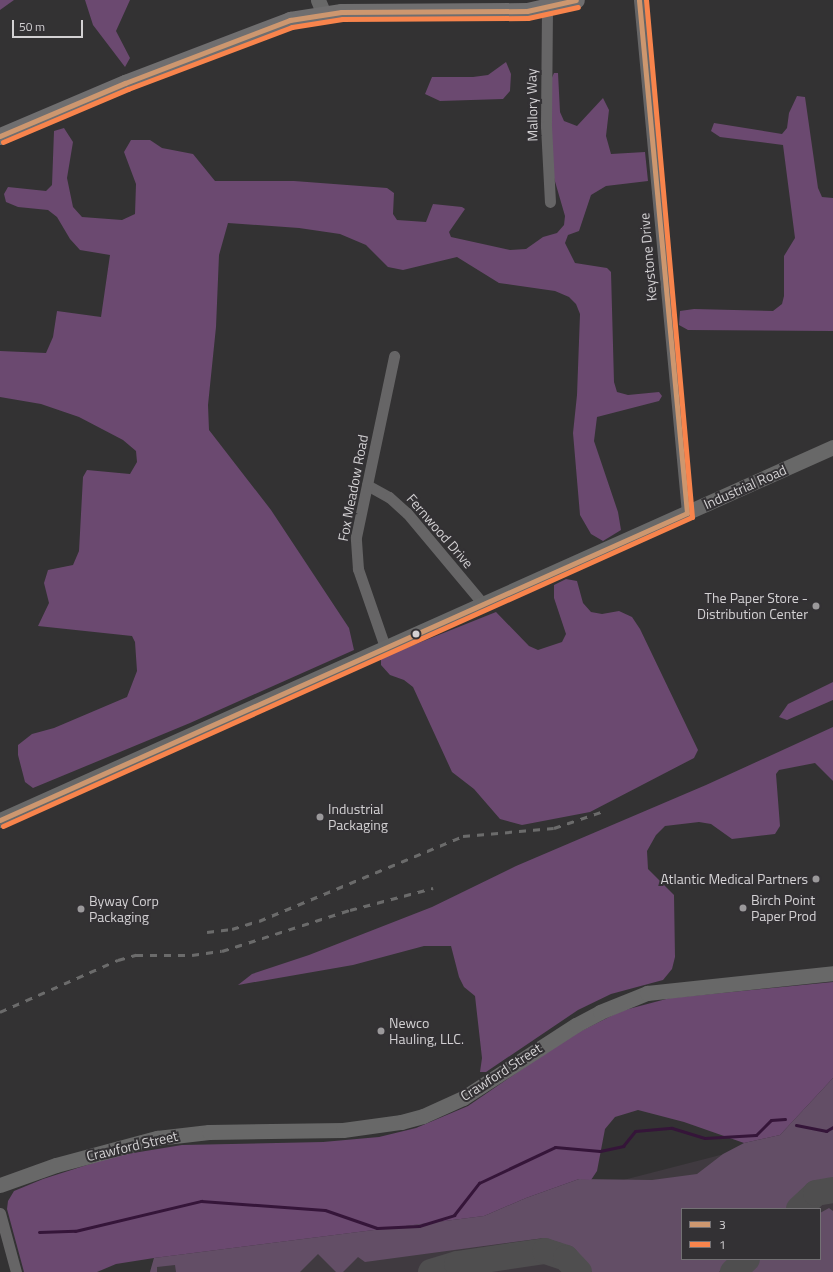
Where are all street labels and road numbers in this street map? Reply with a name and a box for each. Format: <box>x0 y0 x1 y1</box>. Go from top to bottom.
street label: Mallory Way <box>523 68 541 142</box>
street label: Keystone Drive <box>636 212 660 302</box>
street label: Fox Meadow Road <box>334 433 372 543</box>
street label: Industrial Road <box>701 461 789 513</box>
street label: Fernwood Drive <box>403 490 477 572</box>
street label: Crawford Street <box>457 1040 545 1104</box>
street label: Crawford Street <box>85 1127 179 1165</box>

